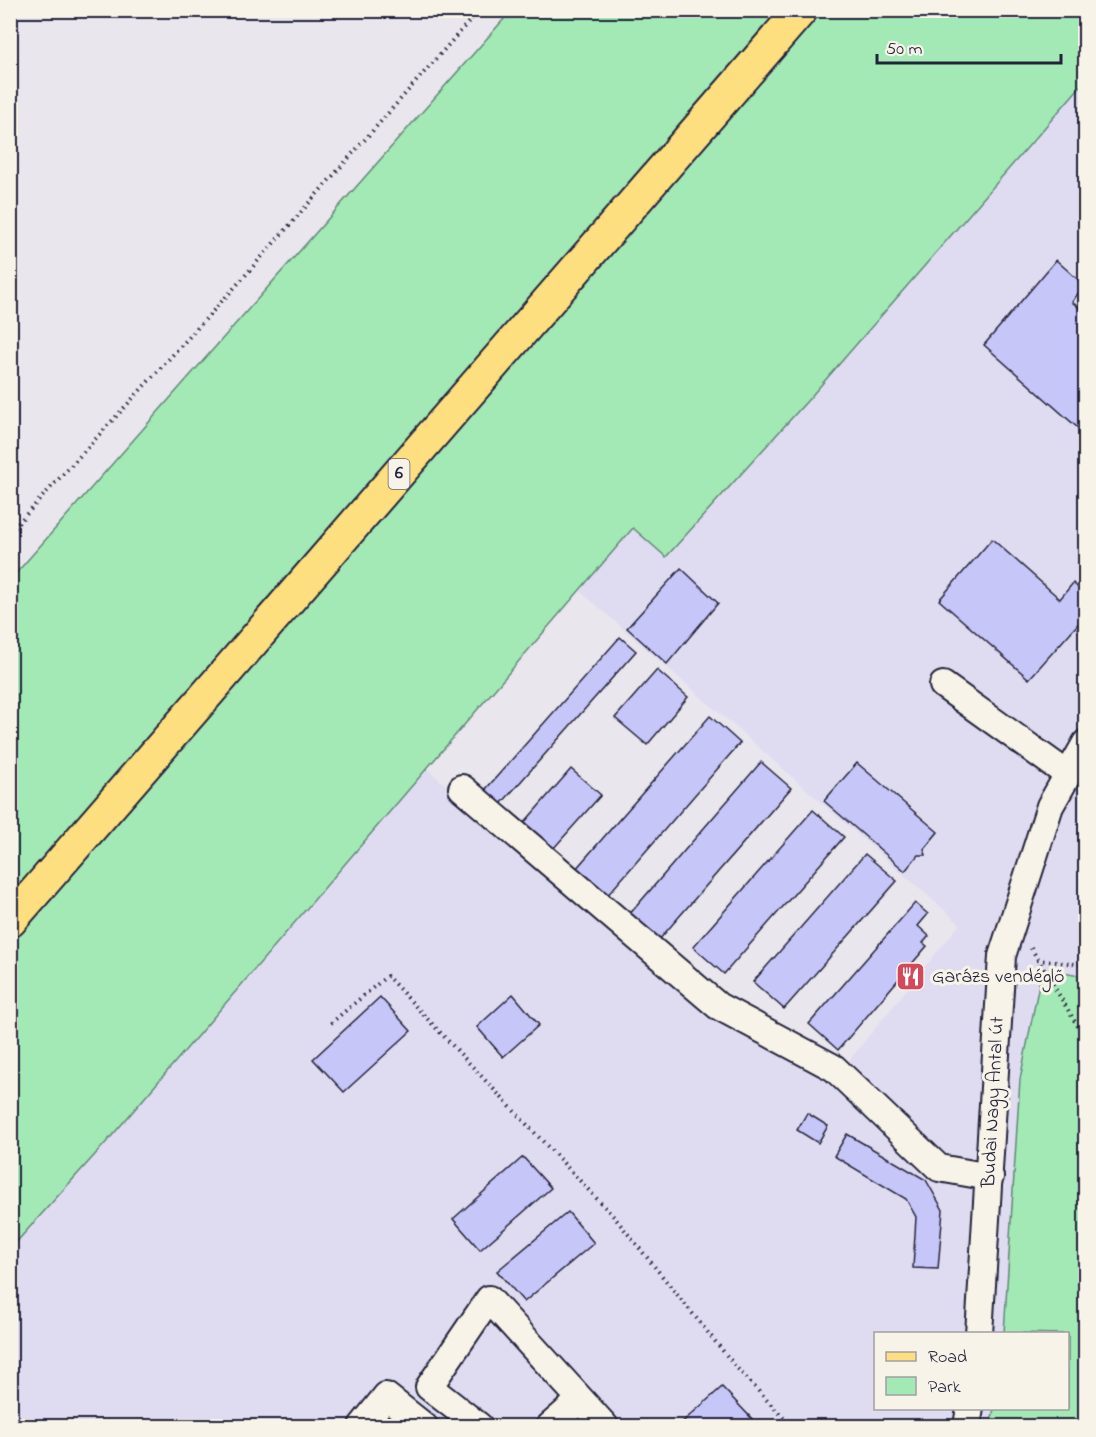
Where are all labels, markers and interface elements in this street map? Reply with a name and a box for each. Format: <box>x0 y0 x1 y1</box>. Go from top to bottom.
scale bar <box>877 27 1062 65</box>
text: 50 m <box>886 37 923 63</box>
road number: 6 <box>388 459 410 489</box>
restaurant icon: Garázs vendéglő <box>895 961 927 993</box>
place label: Garázs vendéglő <box>932 963 1065 993</box>
street label: Budai Nagy Antal út <box>975 1016 1014 1189</box>
legend <box>874 1332 1069 1410</box>
text: Road <box>928 1345 967 1371</box>
text: Park <box>928 1375 961 1401</box>

